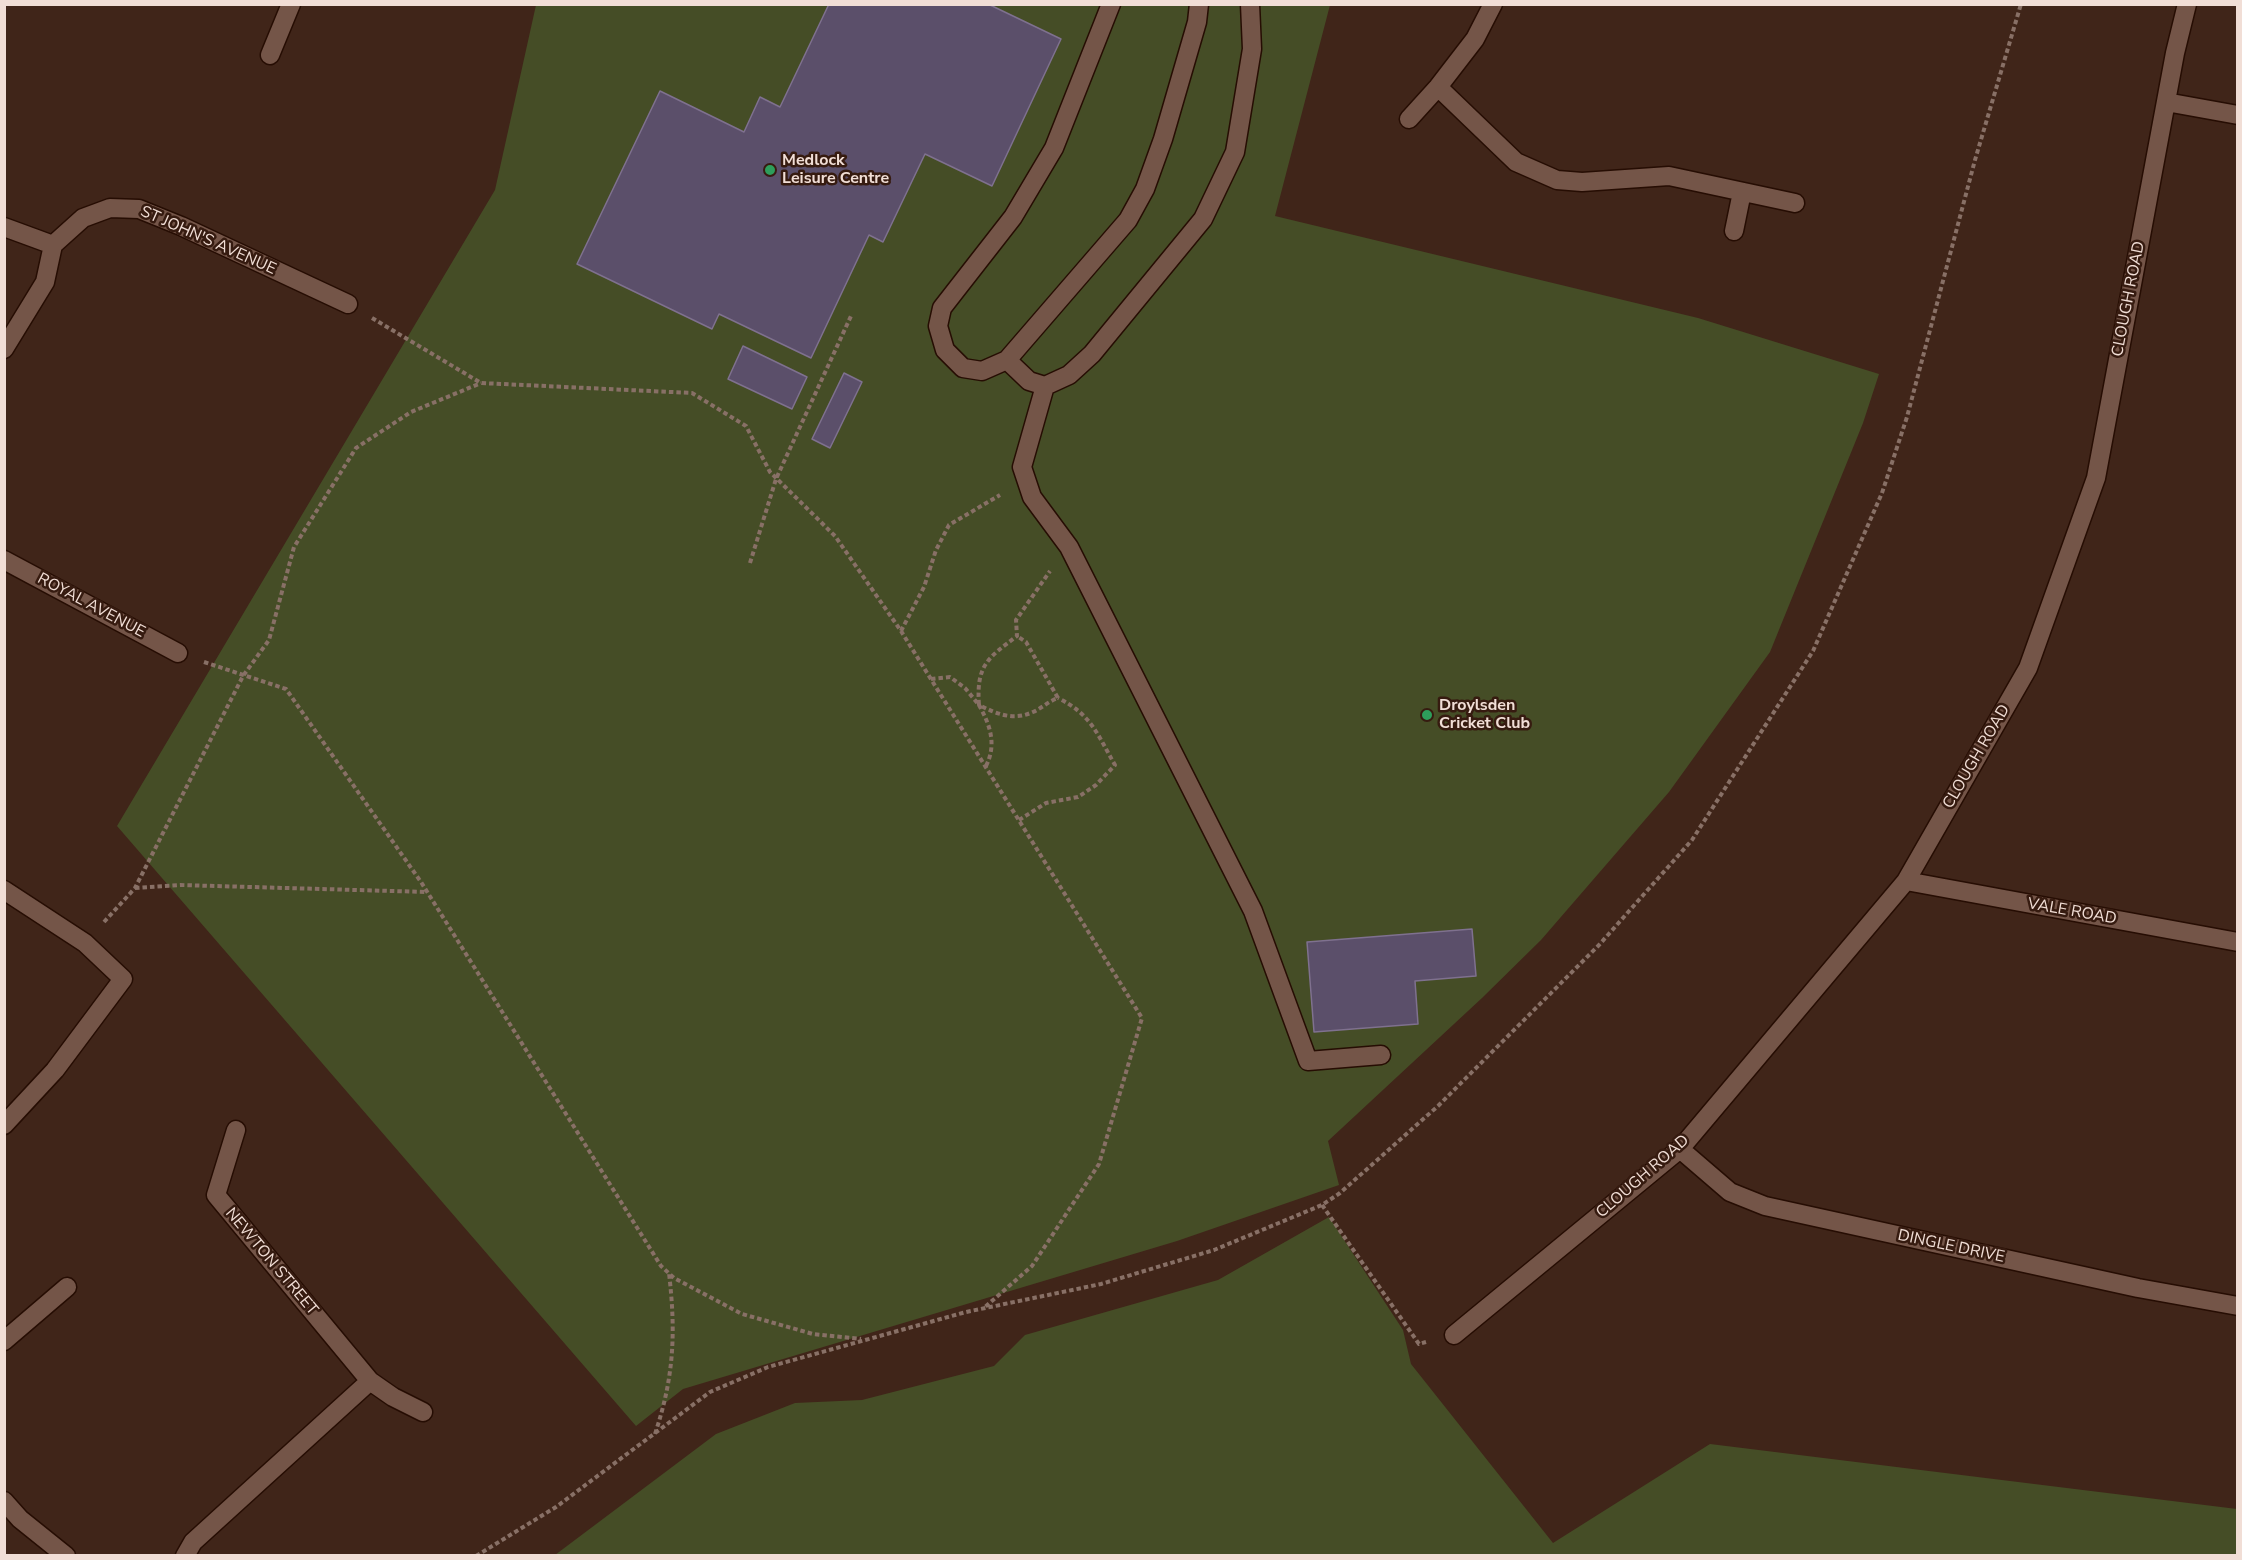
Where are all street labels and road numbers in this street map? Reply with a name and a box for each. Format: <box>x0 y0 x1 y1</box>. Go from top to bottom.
street label: ST JOHN'S AVENUE <box>137 202 279 280</box>
street label: CLOUGH ROAD <box>2108 240 2150 358</box>
street label: ROYAL AVENUE <box>34 570 148 642</box>
street label: CLOUGH ROAD <box>1939 702 2015 812</box>
street label: VALE ROAD <box>2026 895 2118 929</box>
street label: CLOUGH ROAD <box>1593 1131 1693 1223</box>
street label: NEWTON STREET <box>221 1204 321 1320</box>
street label: DINGLE DRIVE <box>1896 1226 2006 1268</box>

